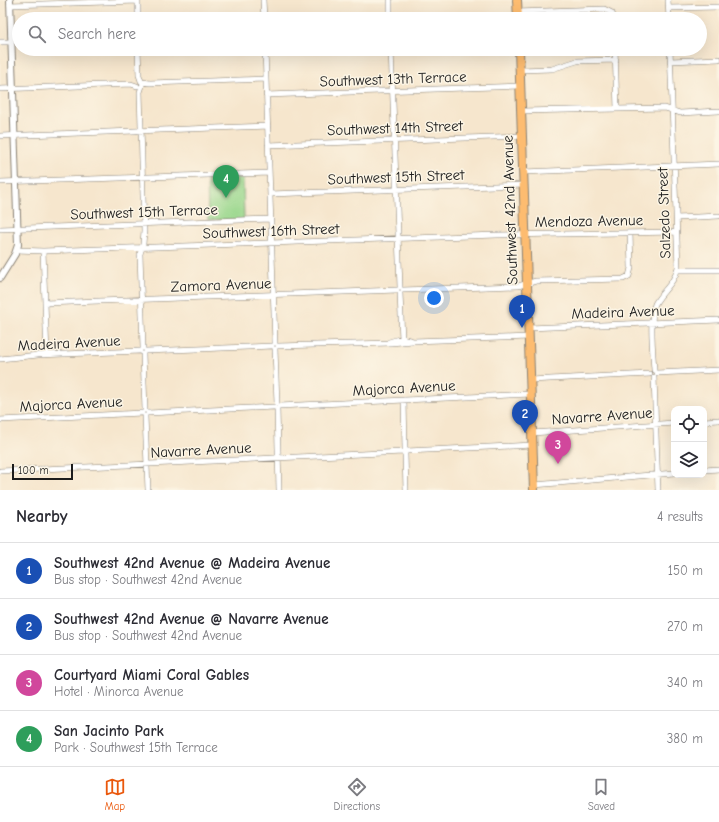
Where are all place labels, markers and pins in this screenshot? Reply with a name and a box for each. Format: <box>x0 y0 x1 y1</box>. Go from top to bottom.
pin: 4 <box>213 165 239 198</box>
pin: 1 <box>509 295 535 328</box>
pin: 2 <box>512 400 538 433</box>
pin: 3 <box>545 431 571 464</box>

